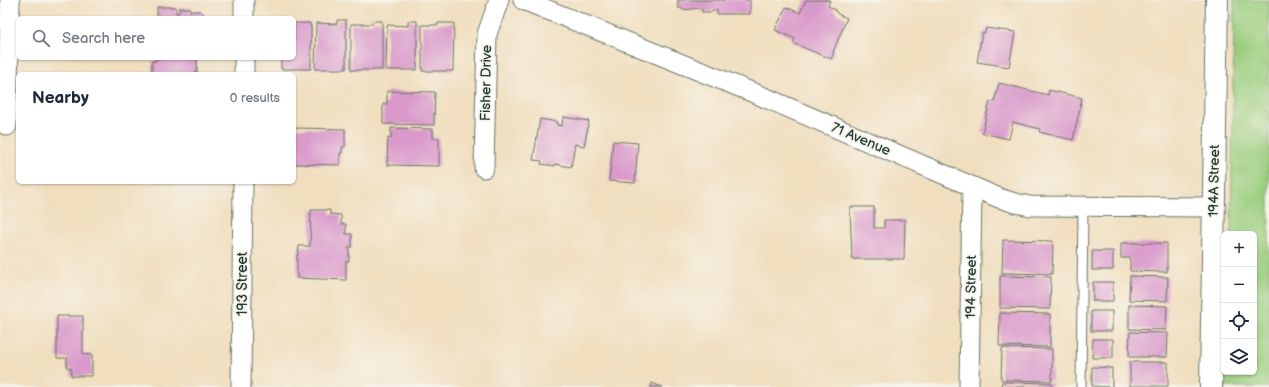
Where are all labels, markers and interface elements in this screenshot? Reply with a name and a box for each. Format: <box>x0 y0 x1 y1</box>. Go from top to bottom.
search box <box>16 16 296 60</box>
icon: search <box>30 27 52 49</box>
text: Search here <box>62 29 145 48</box>
street label: Fisher Drive <box>477 45 495 121</box>
text: Nearby <box>32 88 89 108</box>
text: 0 results <box>230 90 280 106</box>
street label: 71 Avenue <box>829 119 893 159</box>
street label: 194A Street <box>1205 144 1223 217</box>
map controls <box>1221 231 1257 375</box>
button: + <box>1221 231 1257 267</box>
street label: 193 Street <box>234 251 251 316</box>
street label: 194 Street <box>962 254 980 319</box>
button: − <box>1221 267 1257 303</box>
button: locate <box>1221 303 1257 339</box>
button: layers <box>1221 339 1257 375</box>

